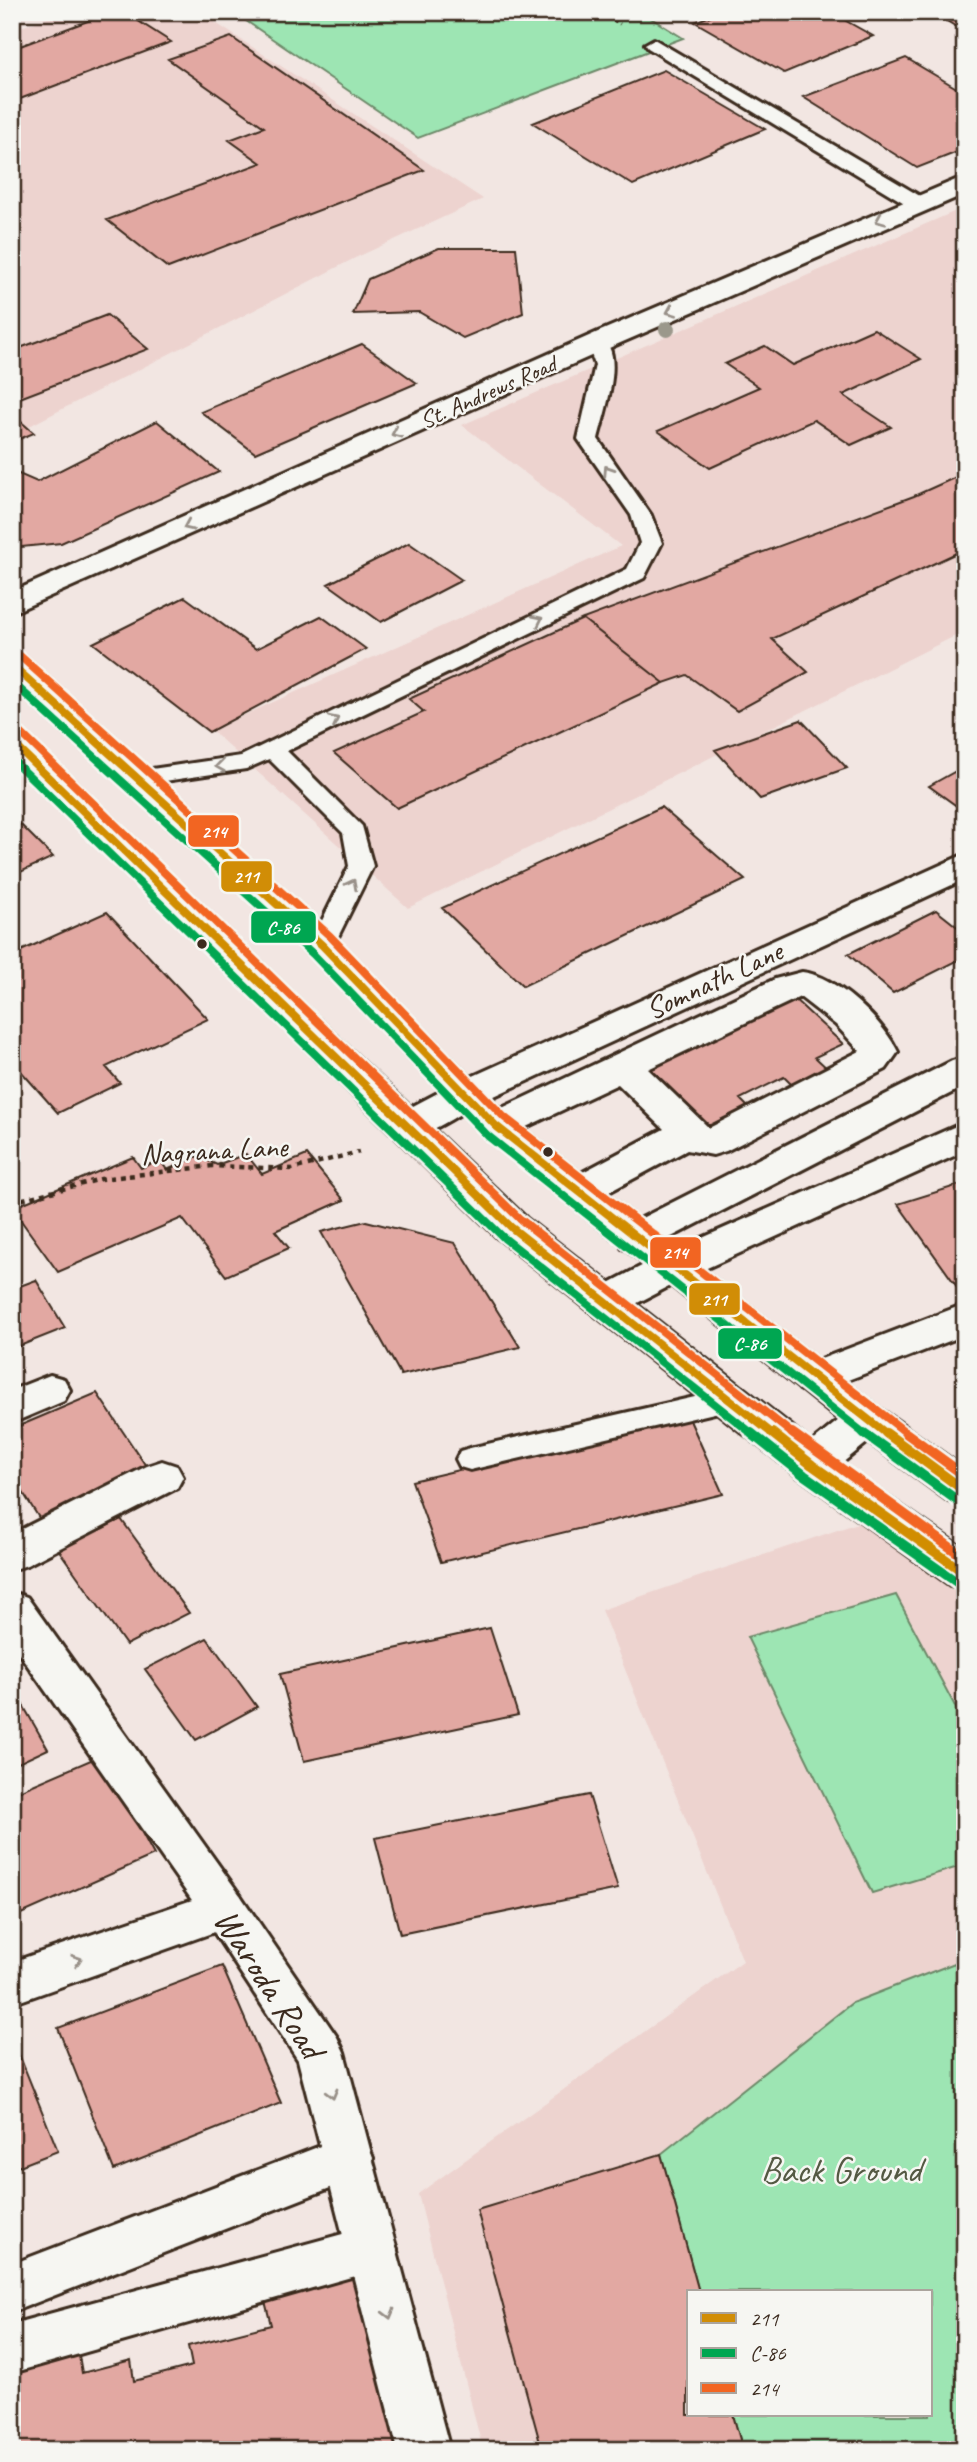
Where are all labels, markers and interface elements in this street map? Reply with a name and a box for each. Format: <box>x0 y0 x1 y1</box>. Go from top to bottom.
one-way arrow <box>874 212 887 226</box>
one-way arrow <box>666 303 678 317</box>
street label: St. Andrews Road <box>415 347 564 435</box>
one-way arrow <box>391 425 403 439</box>
one-way arrow <box>604 465 616 478</box>
one-way arrow <box>183 518 195 532</box>
one-way arrow <box>531 615 543 629</box>
one-way arrow <box>327 714 339 728</box>
one-way arrow <box>214 758 226 773</box>
line badge: 214 <box>187 814 240 848</box>
text: 214 <box>201 820 229 844</box>
line badge: 211 <box>220 860 273 893</box>
text: 211 <box>233 865 261 889</box>
one-way arrow <box>344 879 358 891</box>
line badge: C-86 <box>250 910 317 944</box>
text: C-86 <box>267 916 301 940</box>
street label: Somnath Lane <box>640 931 791 1028</box>
unlabelled marker <box>195 937 209 951</box>
street label: Nagrana Lane <box>140 1127 291 1173</box>
unlabelled marker <box>541 1145 555 1159</box>
line badge: 214 <box>649 1236 702 1269</box>
text: 214 <box>662 1241 690 1265</box>
line badge: 211 <box>688 1282 741 1316</box>
text: 211 <box>701 1288 729 1312</box>
line badge: C-86 <box>717 1327 783 1360</box>
text: C-86 <box>734 1332 768 1356</box>
street label: Waroda Road <box>204 1899 338 2072</box>
one-way arrow <box>70 1954 82 1968</box>
one-way arrow <box>323 2087 338 2099</box>
park label: Back Ground <box>761 2146 927 2193</box>
legend <box>687 2290 932 2416</box>
text: 211 <box>750 2306 780 2332</box>
one-way arrow <box>381 2308 395 2320</box>
text: C-86 <box>750 2340 786 2366</box>
text: 214 <box>750 2376 781 2402</box>

